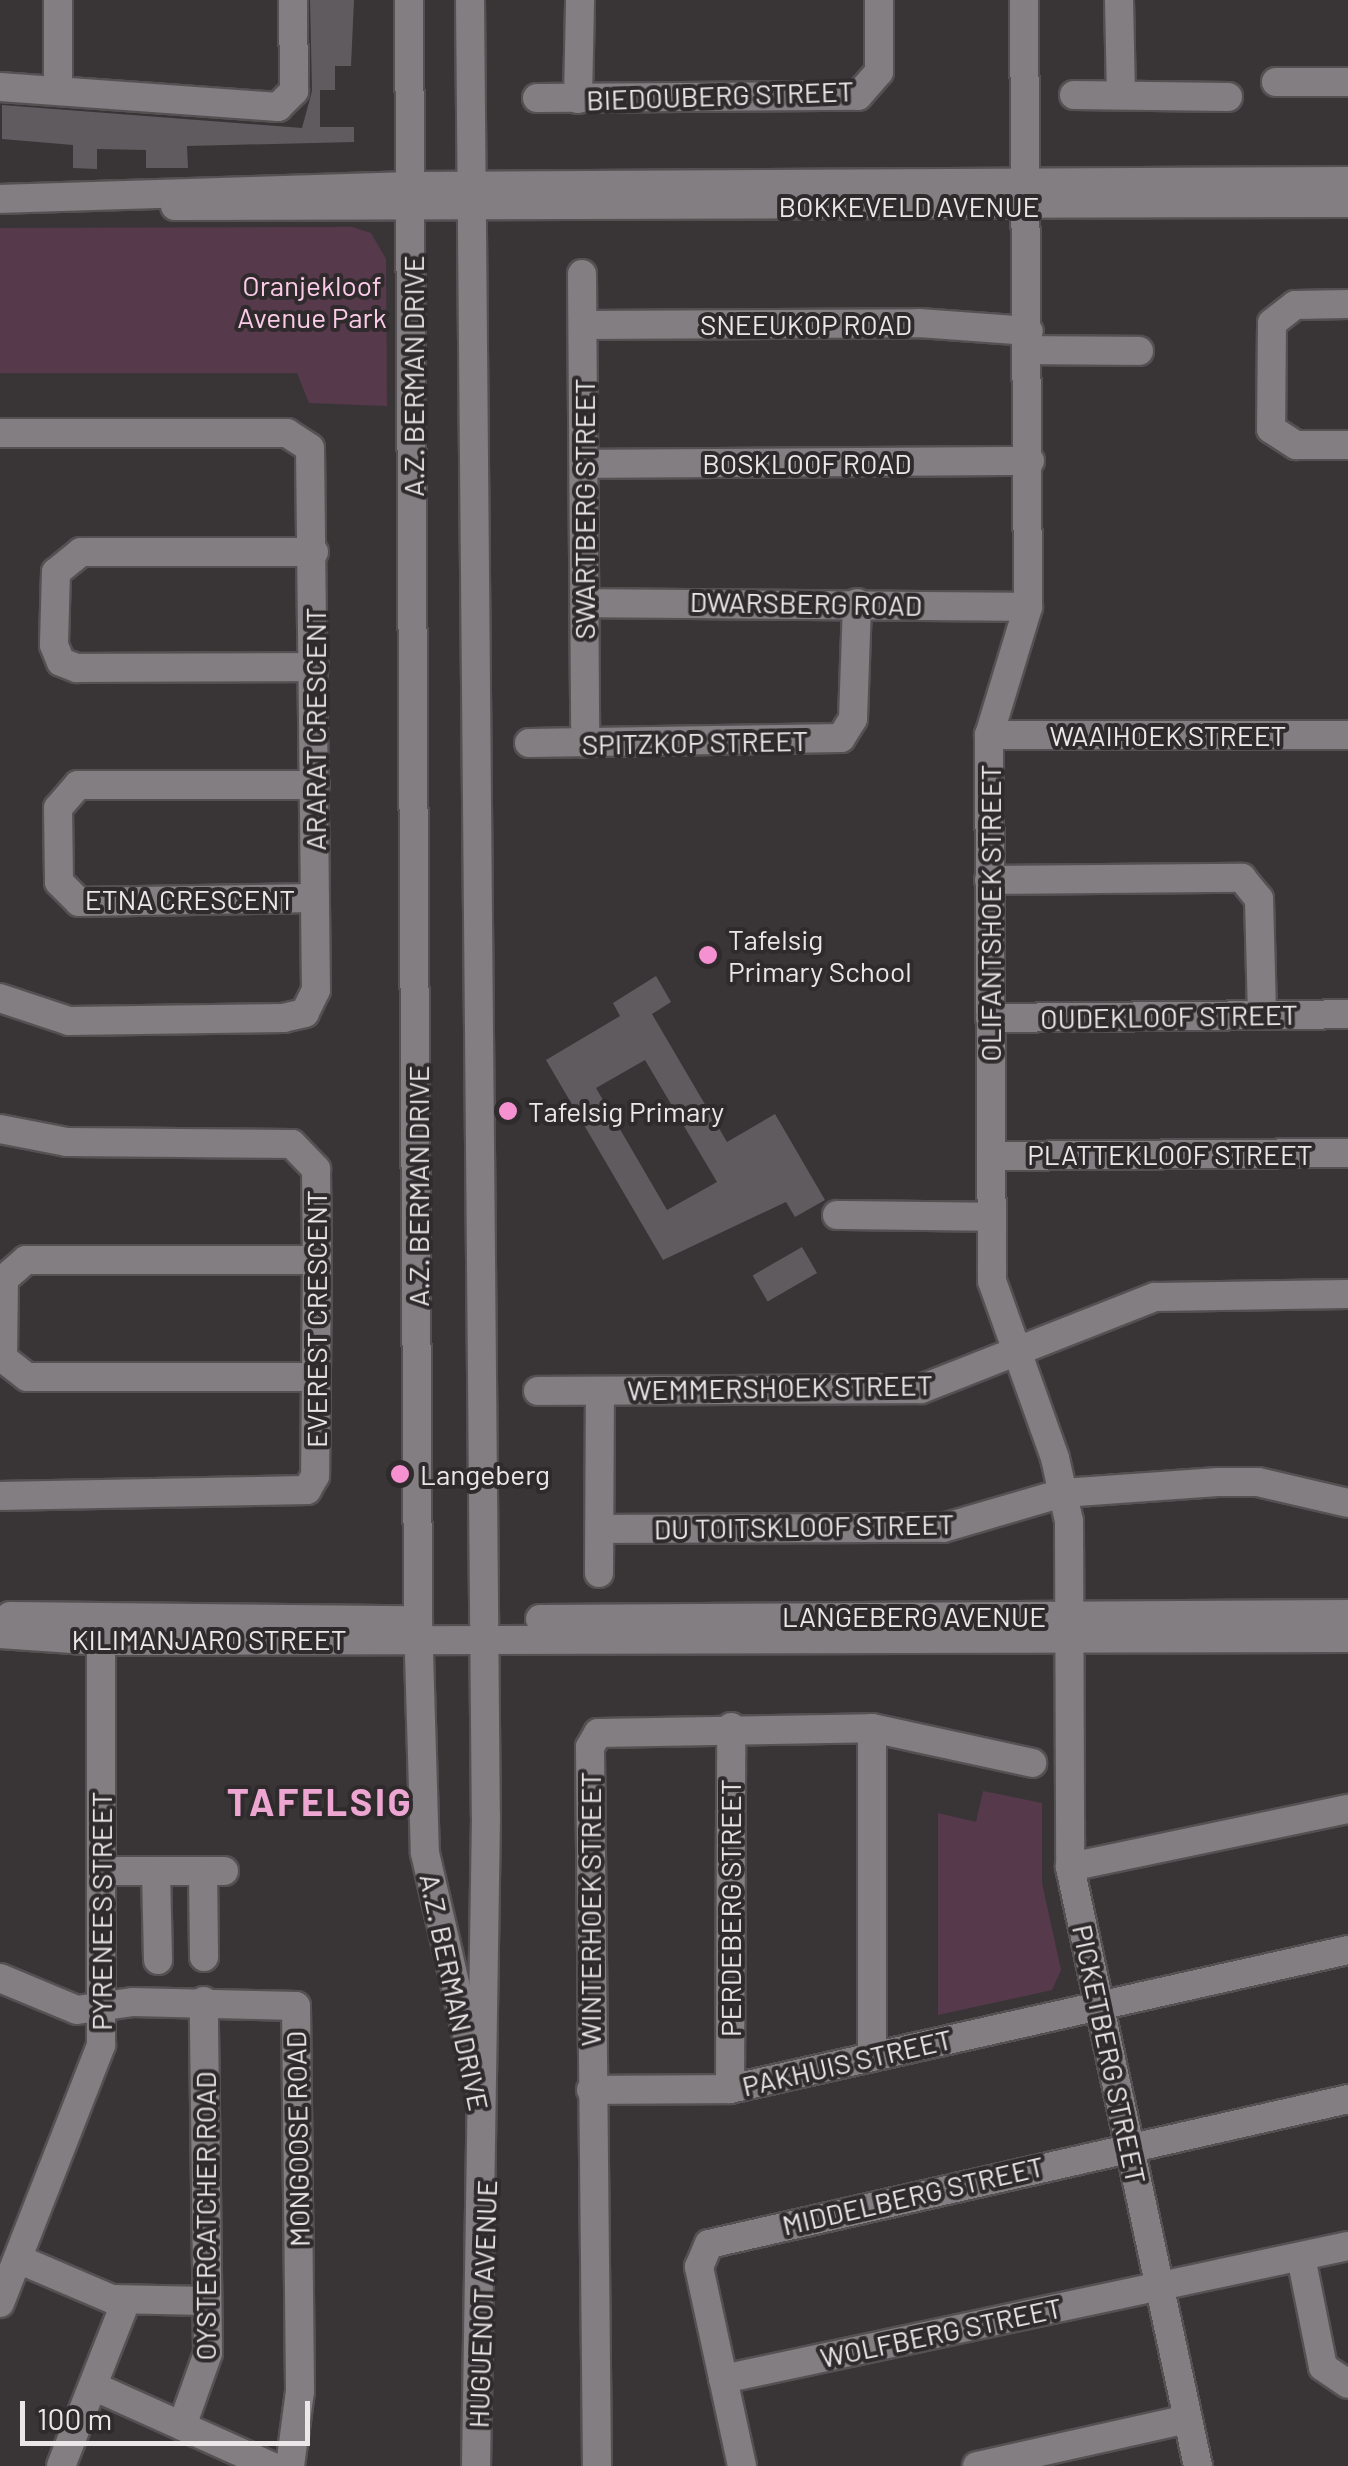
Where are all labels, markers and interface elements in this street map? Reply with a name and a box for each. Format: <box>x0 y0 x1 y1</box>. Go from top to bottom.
street label: BIEDOUBERG STREET <box>586 74 854 116</box>
street label: BOKKEVELD AVENUE <box>778 189 1040 223</box>
street label: A.Z. BERMAN DRIVE <box>396 255 430 497</box>
park label: Oranjekloof Avenue Park <box>237 268 387 334</box>
street label: SNEEUKOP ROAD <box>700 307 912 341</box>
street label: SWARTBERG STREET <box>567 378 601 640</box>
street label: BOSKLOOF ROAD <box>702 446 912 480</box>
street label: DWARSBERG ROAD <box>690 584 922 622</box>
street label: ARARAT CRESCENT <box>298 607 332 851</box>
street label: WAAIHOEK STREET <box>1049 718 1287 752</box>
street label: SPITZKOP STREET <box>581 723 809 761</box>
street label: OLIFANTSHOEK STREET <box>973 764 1007 1062</box>
street label: ETNA CRESCENT <box>85 882 295 916</box>
place label: Tafelsig Primary School <box>728 922 912 988</box>
marker: Tafelsig Primary School <box>697 944 719 966</box>
street label: OUDEKLOOF STREET <box>1040 997 1298 1035</box>
street label: A.Z. BERMAN DRIVE <box>401 1065 435 1307</box>
place label: Tafelsig Primary <box>528 1094 724 1128</box>
marker: Tafelsig Primary <box>497 1100 519 1122</box>
street label: PLATTEKLOOF STREET <box>1027 1137 1313 1171</box>
street label: EVEREST CRESCENT <box>299 1190 333 1448</box>
street label: WEMMERSHOEK STREET <box>627 1368 933 1406</box>
place label: Langeberg <box>420 1457 550 1491</box>
marker: Langeberg <box>389 1463 411 1485</box>
street label: DU TOITSKLOOF STREET <box>654 1507 954 1545</box>
street label: LANGEBERG AVENUE <box>782 1599 1046 1633</box>
street label: KILIMANJARO STREET <box>71 1622 347 1656</box>
street label: WINTERHOEK STREET <box>573 1772 607 2046</box>
district label: TAFELSIG <box>227 1779 413 1825</box>
street label: PERDEBERG STREET <box>713 1779 747 2037</box>
street label: PYRENEES STREET <box>84 1791 118 2031</box>
street label: A.Z. BERMAN DRIVE <box>413 1870 497 2114</box>
street label: PICKETBERG STREET <box>1066 1921 1154 2187</box>
street label: PAKHUIS STREET <box>739 2022 955 2102</box>
street label: MONGOOSE ROAD <box>278 2031 316 2247</box>
street label: OYSTERCATCHER ROAD <box>188 2072 222 2360</box>
street label: MIDDELBERG STREET <box>779 2149 1047 2241</box>
street label: HUGUENOT AVENUE <box>461 2179 503 2429</box>
street label: WOLFBERG STREET <box>817 2290 1065 2374</box>
scale bar <box>25 2381 315 2443</box>
text: 100 m <box>37 2400 112 2436</box>

